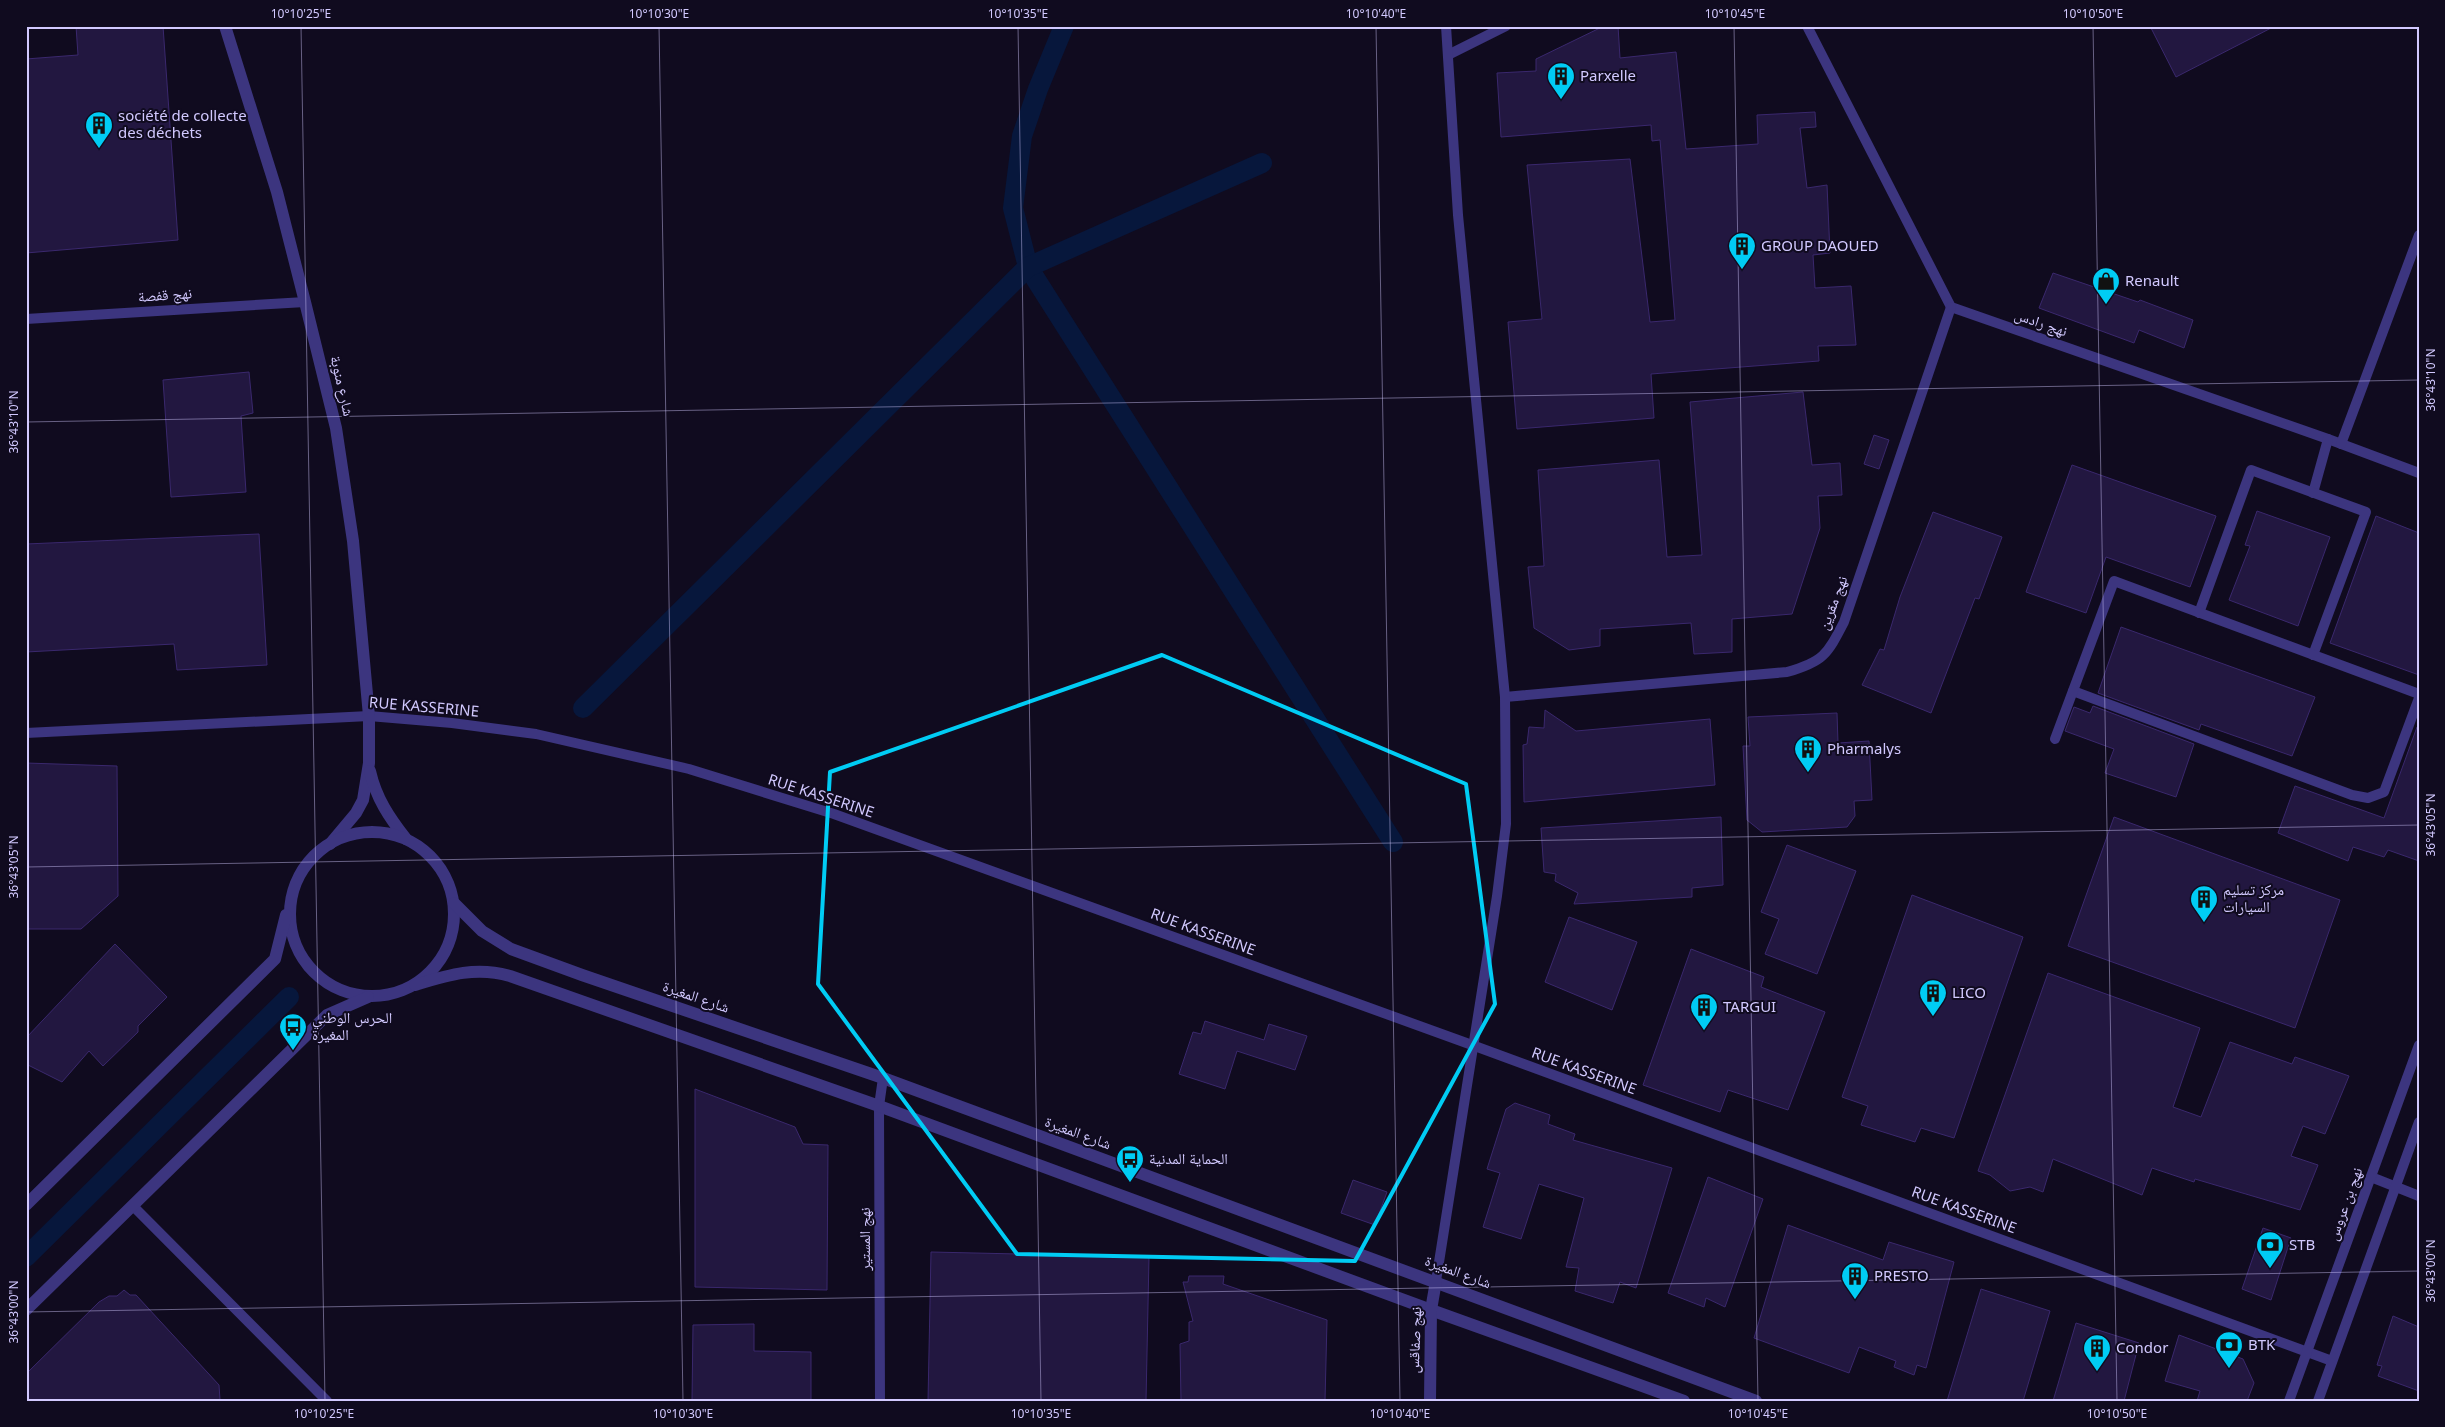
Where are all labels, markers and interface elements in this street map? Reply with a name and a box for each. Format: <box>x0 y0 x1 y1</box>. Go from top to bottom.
text: 10°10'25"E <box>271 5 331 22</box>
text: 10°10'30"E <box>629 5 689 22</box>
text: 10°10'35"E <box>988 5 1048 22</box>
text: 10°10'40"E <box>1346 5 1406 22</box>
text: 10°10'45"E <box>1705 5 1765 22</box>
text: 10°10'50"E <box>2063 5 2123 22</box>
building icon: Parxelle <box>1546 61 1576 100</box>
place label: Parxelle <box>1580 65 1636 85</box>
place label: société de collecte des déchets <box>118 105 247 142</box>
building icon: société de collecte des déchets <box>84 110 114 149</box>
building icon: GROUP DAOUED <box>1727 231 1757 270</box>
place label: GROUP DAOUED <box>1761 235 1879 255</box>
shop icon: Renault <box>2091 266 2121 305</box>
place label: Renault <box>2125 270 2180 290</box>
street label: نهج قفصة <box>137 282 193 307</box>
street label: نهج رادس <box>2012 304 2070 341</box>
text: 36°43'10"N <box>2422 348 2439 412</box>
street label: شارع منوبة <box>325 354 360 418</box>
text: 36°43'10"N <box>5 390 22 454</box>
street label: نهج مقرين <box>1813 573 1852 633</box>
street label: RUE KASSERINE <box>368 691 480 721</box>
building icon: Pharmalys <box>1793 734 1823 773</box>
place label: Pharmalys <box>1827 738 1901 758</box>
street label: RUE KASSERINE <box>766 768 877 822</box>
text: 36°43'05"N <box>2422 793 2439 857</box>
text: 36°43'05"N <box>5 835 22 899</box>
place label: مركز تسليم السيارات <box>2223 879 2284 916</box>
building icon: مركز تسليم السيارات <box>2189 884 2219 923</box>
street label: RUE KASSERINE <box>1148 903 1259 959</box>
street label: شارع المغيرة <box>660 975 732 1018</box>
building icon: LICO <box>1918 978 1948 1017</box>
place label: LICO <box>1952 982 1986 1002</box>
building icon: TARGUI <box>1689 992 1719 1031</box>
place label: TARGUI <box>1723 996 1776 1016</box>
place label: الحرس الوطني المغيرة <box>312 1007 392 1044</box>
bus stop icon: الحرس الوطني المغيرة <box>278 1012 308 1051</box>
street label: RUE KASSERINE <box>1529 1042 1640 1098</box>
street label: شارع المغيرة <box>1042 1111 1114 1154</box>
bus stop icon: الحماية المدنية <box>1115 1144 1145 1183</box>
place label: الحماية المدنية <box>1149 1148 1228 1168</box>
street label: نهج بن عروس <box>2322 1164 2367 1243</box>
street label: RUE KASSERINE <box>1909 1181 2020 1237</box>
street label: نهج المستير <box>854 1207 875 1272</box>
bank icon: STB <box>2255 1230 2285 1269</box>
place label: STB <box>2289 1234 2315 1254</box>
text: 36°43'00"N <box>2422 1239 2439 1303</box>
street label: شارع المغيرة <box>1422 1250 1494 1293</box>
building icon: PRESTO <box>1840 1261 1870 1300</box>
place label: PRESTO <box>1874 1265 1929 1285</box>
text: 36°43'00"N <box>5 1280 22 1344</box>
street label: نهج صفاقس <box>1403 1306 1426 1374</box>
bank icon: BTK <box>2214 1330 2244 1369</box>
building icon: Condor <box>2082 1333 2112 1372</box>
place label: BTK <box>2248 1334 2276 1354</box>
place label: Condor <box>2116 1337 2168 1357</box>
text: 10°10'25"E <box>294 1405 354 1422</box>
text: 10°10'30"E <box>653 1405 713 1422</box>
text: 10°10'35"E <box>1011 1405 1071 1422</box>
text: 10°10'40"E <box>1370 1405 1430 1422</box>
text: 10°10'45"E <box>1728 1405 1788 1422</box>
text: 10°10'50"E <box>2087 1405 2147 1422</box>

